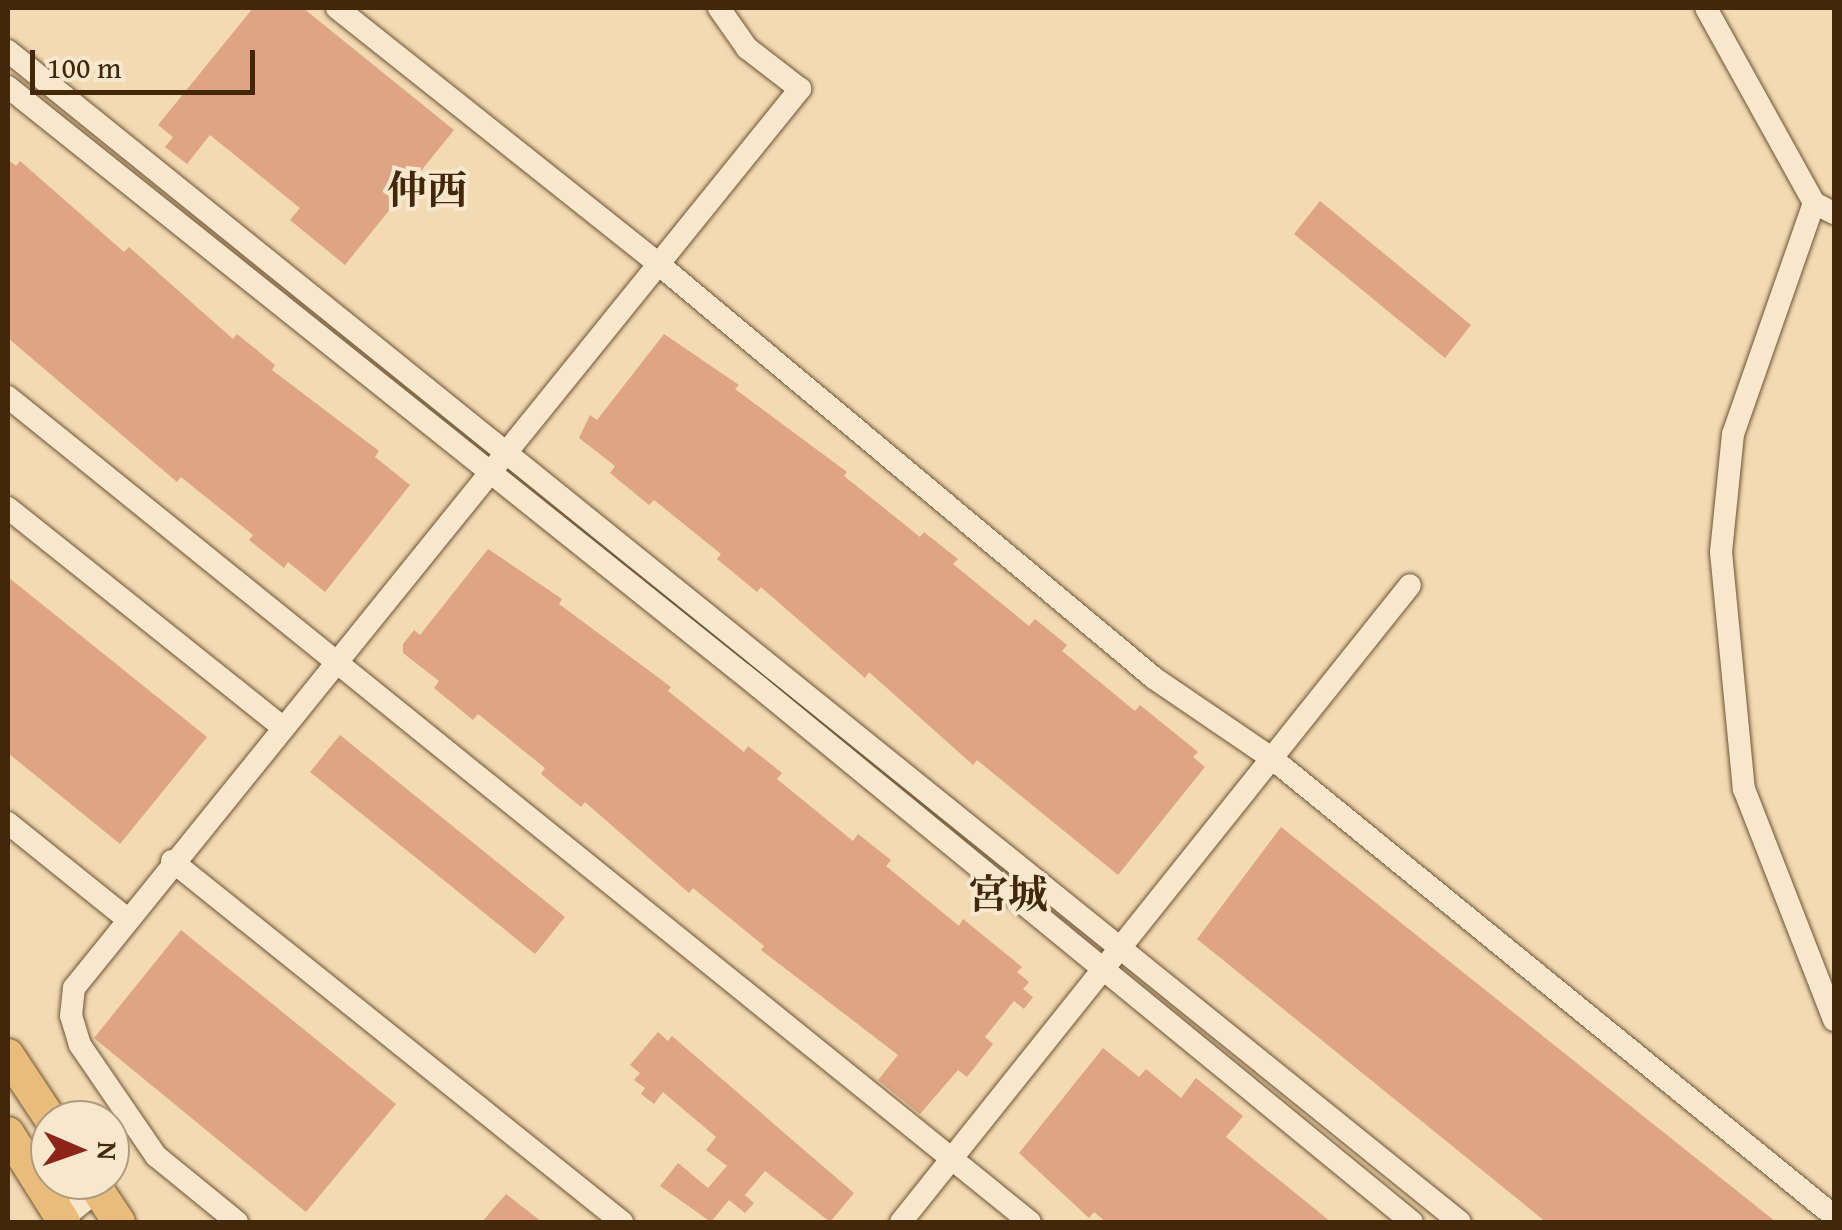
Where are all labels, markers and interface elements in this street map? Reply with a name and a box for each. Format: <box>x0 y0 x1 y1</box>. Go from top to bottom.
scale bar <box>35 30 260 92</box>
text: 100 m <box>47 45 121 89</box>
district label: 仲西 <box>387 166 467 214</box>
district label: 宮城 <box>968 870 1048 918</box>
north arrow <box>30 1100 130 1200</box>
text: N <box>88 1141 129 1161</box>

